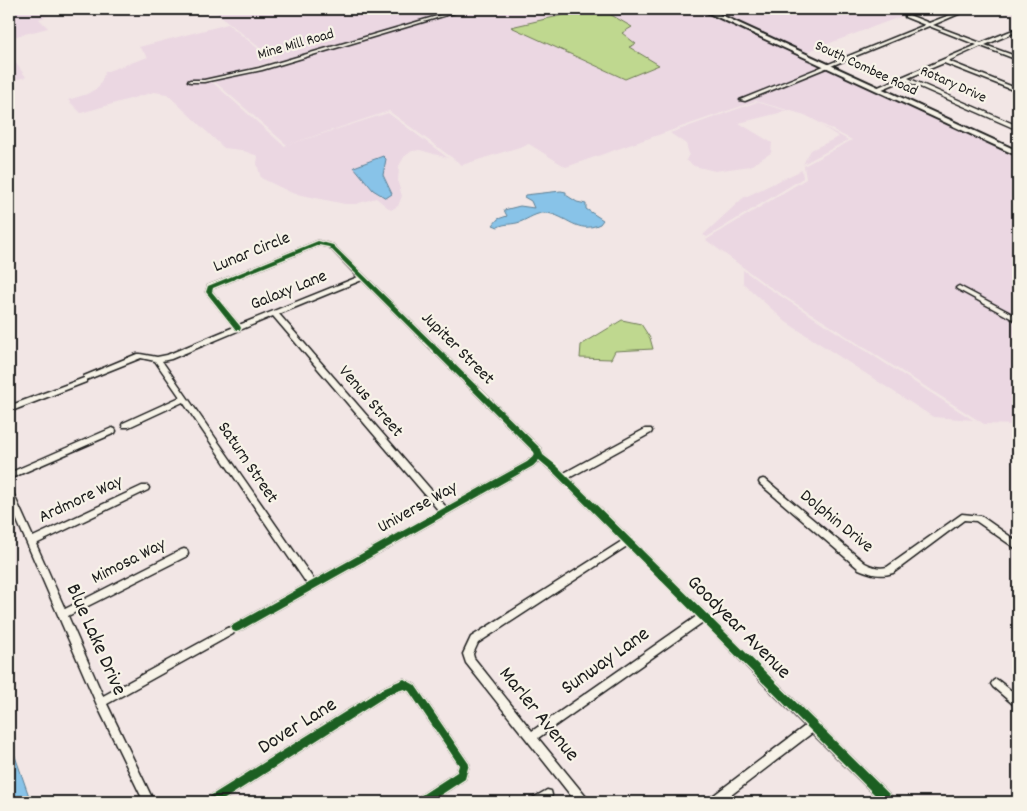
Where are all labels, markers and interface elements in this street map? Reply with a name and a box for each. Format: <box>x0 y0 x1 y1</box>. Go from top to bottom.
street label: Mine Mill Road <box>255 24 337 66</box>
street label: South Combee Road <box>811 36 921 102</box>
street label: Rotary Drive <box>916 61 990 110</box>
street label: Lunar Circle <box>210 226 294 280</box>
street label: Galaxy Lane <box>247 264 331 318</box>
street label: Jupiter Street <box>415 307 500 392</box>
street label: Venus Street <box>332 361 409 444</box>
street label: Saturn Street <box>210 417 284 509</box>
street label: Ardmore Way <box>35 469 128 530</box>
street label: Universe Way <box>373 475 463 540</box>
street label: Dolphin Drive <box>794 484 878 560</box>
street label: Mimosa Way <box>87 532 171 591</box>
street label: Goodyear Avenue <box>679 569 797 687</box>
street label: Blue Lake Drive <box>57 579 133 701</box>
street label: Sunway Lane <box>556 620 656 704</box>
street label: Marler Avenue <box>490 661 586 769</box>
street label: Dover Lane <box>253 691 343 763</box>

